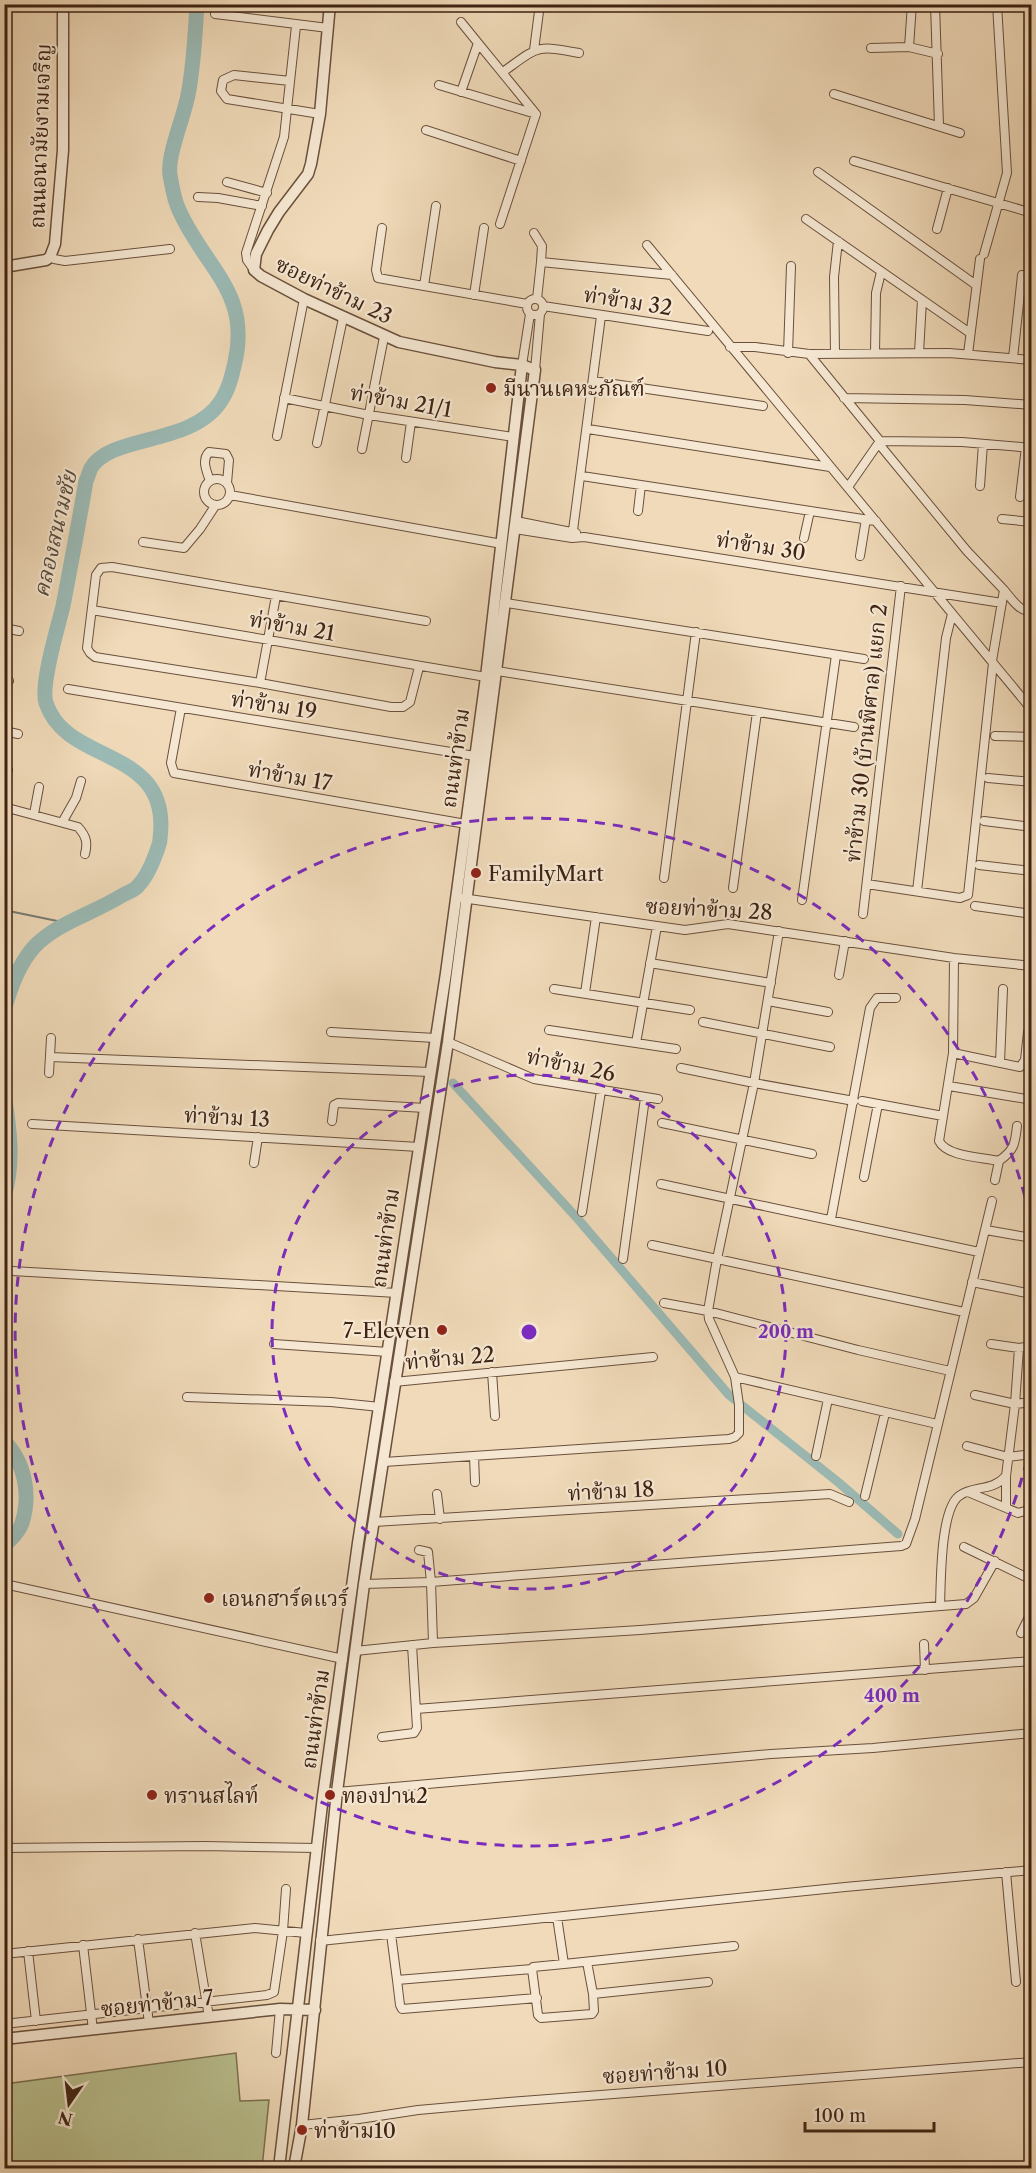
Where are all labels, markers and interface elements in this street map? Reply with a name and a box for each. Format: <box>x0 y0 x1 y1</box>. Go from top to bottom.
street label: ถนนอนามัยงามเจริญ <box>24 43 56 229</box>
street label: ซอยท่าข้าม 23 <box>272 251 396 329</box>
street label: ท่าข้าม 32 <box>582 282 674 320</box>
place label: มีนานเคหะภัณฑ์ <box>503 376 645 401</box>
street label: ท่าข้าม 21/1 <box>348 380 454 422</box>
marker: มีนานเคหะภัณฑ์ <box>484 381 498 395</box>
water label: คลองสนามชัย <box>27 466 83 600</box>
street label: ท่าข้าม 30 <box>714 527 808 565</box>
street label: ท่าข้าม 30 (บ้านพิศาล) แยก 2 <box>840 602 892 864</box>
street label: ท่าข้าม 21 <box>247 606 337 646</box>
street label: ท่าข้าม 19 <box>229 686 319 724</box>
street label: ถนนท่าข้าม <box>436 706 474 810</box>
street label: ท่าข้าม 17 <box>246 756 335 796</box>
place label: FamilyMart <box>488 861 604 886</box>
marker: FamilyMart <box>469 866 483 880</box>
street label: ซอยท่าข้าม 28 <box>645 893 773 925</box>
street label: ท่าข้าม 26 <box>524 1043 618 1087</box>
street label: ท่าข้าม 13 <box>183 1102 271 1132</box>
street label: ถนนท่าข้าม <box>366 1186 404 1290</box>
place label: 7-Eleven <box>343 1318 430 1343</box>
text: 200 m <box>758 1321 814 1343</box>
centre of rings <box>519 1322 539 1342</box>
marker: 7-Eleven <box>435 1323 449 1337</box>
street label: ท่าข้าม 22 <box>404 1342 496 1374</box>
street label: ท่าข้าม 18 <box>567 1476 655 1506</box>
place label: เอนกฮาร์ดแวร์ <box>221 1586 350 1611</box>
marker: เอนกฮาร์ดแวร์ <box>202 1591 216 1605</box>
street label: ถนนท่าข้าม <box>296 1667 334 1771</box>
text: 400 m <box>864 1685 920 1707</box>
place label: ทรานสไลท์ <box>164 1781 259 1808</box>
place label: ทองปาน2 <box>342 1783 428 1808</box>
marker: ทรานสไลท์ <box>145 1788 159 1802</box>
marker: ทองปาน2 <box>323 1788 337 1802</box>
street label: ซอยท่าข้าม 7 <box>99 1985 215 2021</box>
street label: ซอยท่าข้าม 10 <box>602 2055 728 2089</box>
north arrow <box>39 2074 99 2134</box>
scale bar <box>805 2095 934 2133</box>
text: 100 m <box>814 2105 866 2127</box>
text: N <box>56 2107 75 2130</box>
place label: ท่าข้าม10 <box>314 2118 396 2143</box>
marker: ท่าข้าม10 <box>295 2123 309 2137</box>

